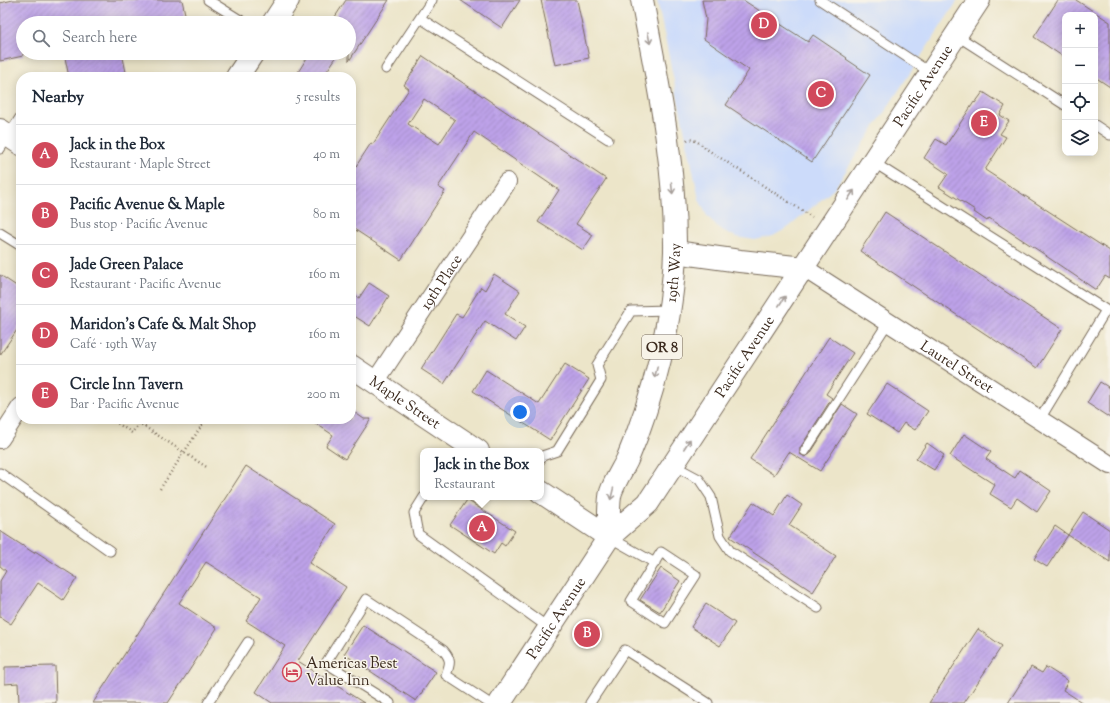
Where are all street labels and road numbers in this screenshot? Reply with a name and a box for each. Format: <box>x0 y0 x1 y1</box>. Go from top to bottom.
street label: Pacific Avenue <box>889 41 959 132</box>
street label: 19th Way <box>662 242 687 304</box>
street label: 19th Place <box>416 251 468 315</box>
street label: Pacific Avenue <box>711 312 781 402</box>
road number: OR 8 <box>642 335 682 359</box>
street label: Laurel Street <box>916 336 997 399</box>
street label: Maple Street <box>364 372 444 435</box>
street label: Pacific Avenue <box>523 573 592 664</box>

